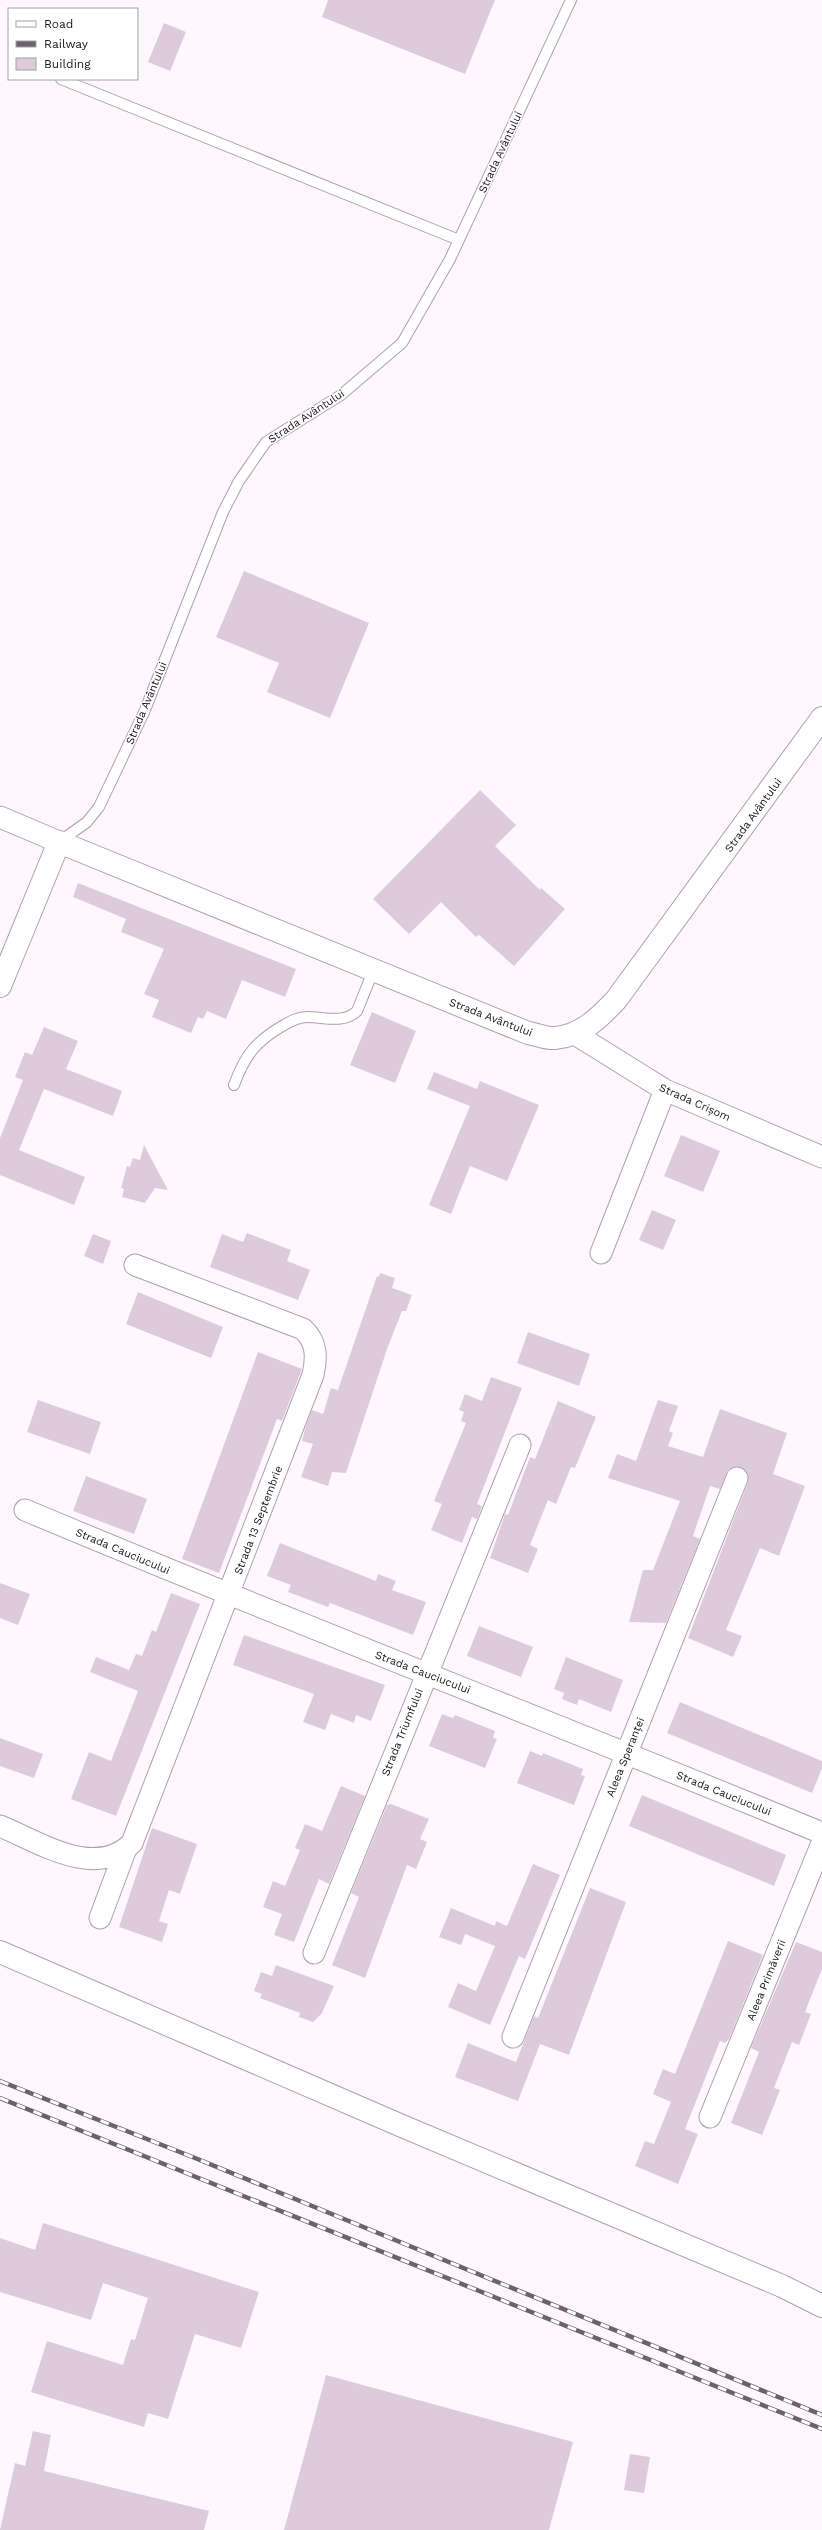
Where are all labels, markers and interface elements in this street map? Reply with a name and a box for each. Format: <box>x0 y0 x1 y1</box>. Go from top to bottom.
legend <box>8 8 138 80</box>
text: Road <box>44 17 73 31</box>
text: Railway <box>44 37 89 51</box>
text: Building <box>44 57 91 71</box>
street label: Strada Avântului <box>476 109 525 195</box>
street label: Strada Avântului <box>266 387 347 446</box>
street label: Strada Avântului <box>123 660 170 746</box>
street label: Strada Avântului <box>722 776 785 855</box>
street label: Strada Avântului <box>447 996 534 1039</box>
street label: Strada Crișom <box>657 1081 732 1124</box>
street label: Strada 13 Septembrie <box>232 1464 285 1576</box>
street label: Strada Cauciucului <box>74 1526 172 1577</box>
street label: Strada Cauciucului <box>373 1648 472 1697</box>
street label: Strada Triumfului <box>379 1686 426 1778</box>
street label: Aleea Speranței <box>604 1716 647 1799</box>
street label: Strada Cauciucului <box>674 1768 773 1818</box>
street label: Aleea Primăverii <box>744 1938 789 2023</box>

